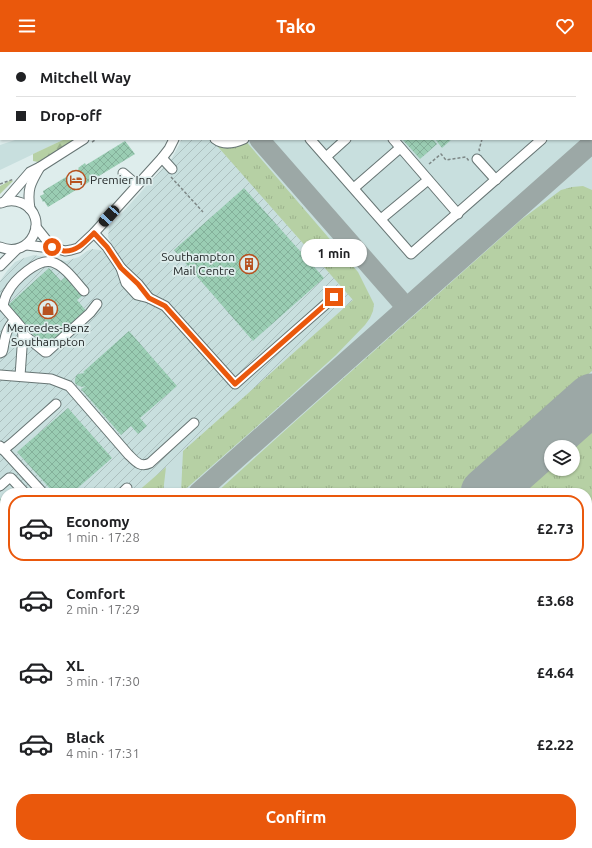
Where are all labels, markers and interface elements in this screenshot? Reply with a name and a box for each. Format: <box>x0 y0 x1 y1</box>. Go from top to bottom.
icon: menu <box>16 15 38 37</box>
icon: heart <box>554 15 576 37</box>
text: Tako <box>276 16 316 36</box>
text: Mitchell Way <box>40 69 131 86</box>
text: Drop-off <box>40 107 102 124</box>
hotel icon: Premier Inn <box>65 169 87 191</box>
place label: Premier Inn <box>90 173 152 186</box>
car <box>97 203 121 229</box>
route start <box>43 238 61 256</box>
callout: 1 min <box>301 239 367 267</box>
text: 1 min <box>318 246 350 260</box>
place label: Southampton Mail Centre <box>161 250 235 277</box>
building icon: Southampton Mail Centre <box>238 253 260 275</box>
route end <box>325 288 343 306</box>
shop icon: Mercedes-Benz Southampton <box>37 298 59 320</box>
place label: Mercedes-Benz Southampton <box>7 321 90 348</box>
map controls <box>544 440 580 476</box>
button: layers <box>544 440 580 476</box>
icon: car <box>18 510 54 546</box>
text: Economy <box>66 513 130 530</box>
text: £2.73 <box>536 520 574 537</box>
text: 1 min · 17:28 <box>66 530 140 544</box>
icon: car <box>18 582 54 618</box>
text: Comfort <box>66 585 125 602</box>
text: £3.68 <box>536 592 574 609</box>
text: 2 min · 17:29 <box>66 602 140 616</box>
icon: car <box>18 654 54 690</box>
text: XL <box>66 657 84 674</box>
text: £4.64 <box>536 664 574 681</box>
text: 3 min · 17:30 <box>66 674 140 688</box>
icon: car <box>18 726 54 762</box>
text: Black <box>66 729 105 746</box>
text: £2.22 <box>536 736 574 753</box>
text: 4 min · 17:31 <box>66 746 140 760</box>
button: Confirm <box>16 794 576 840</box>

